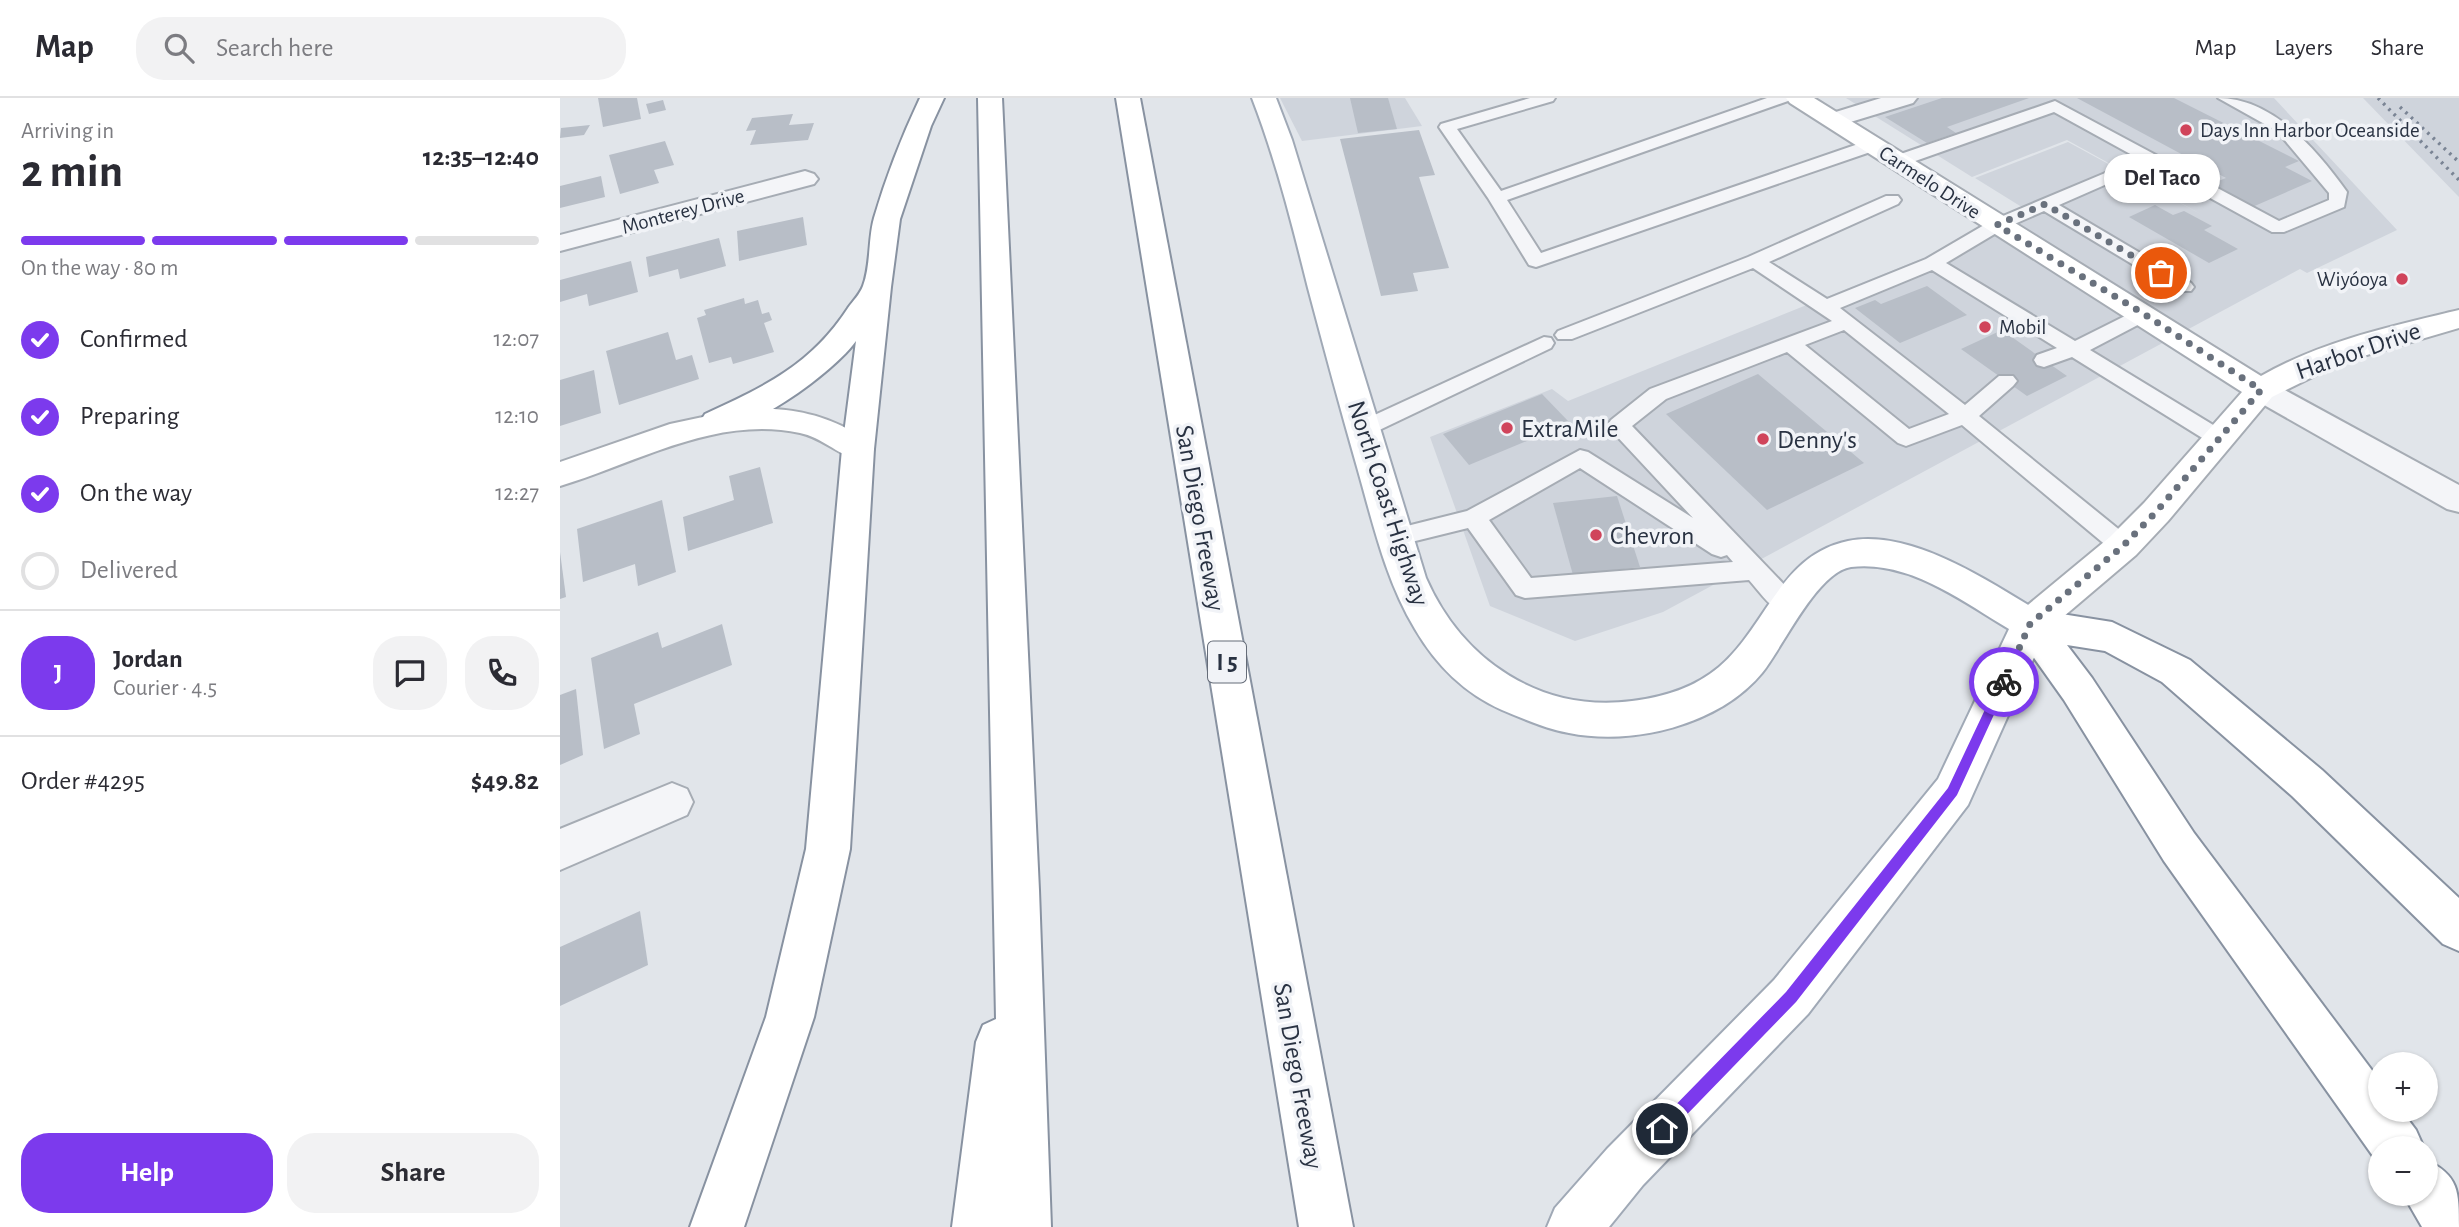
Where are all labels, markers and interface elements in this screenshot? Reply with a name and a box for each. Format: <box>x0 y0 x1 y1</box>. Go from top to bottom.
search box <box>136 17 626 80</box>
icon: search <box>160 29 198 67</box>
text: Map <box>35 31 94 64</box>
text: Search here <box>216 35 334 61</box>
text: Map <box>2194 36 2236 60</box>
text: Layers <box>2274 36 2333 60</box>
text: Share <box>2371 36 2424 60</box>
text: Arriving in <box>21 120 114 143</box>
place label: Days Inn Harbor Oceanside <box>2200 120 2420 141</box>
marker: Days Inn Harbor Oceanside <box>2178 122 2194 138</box>
street label: Carmelo Drive <box>1875 142 1984 223</box>
text: 12:35–12:40 <box>423 144 539 170</box>
text: 2 min <box>21 149 123 195</box>
callout: Del Taco <box>2103 154 2219 203</box>
text: Del Taco <box>2124 167 2200 190</box>
street label: Monterey Drive <box>620 185 747 238</box>
pin <box>2131 243 2191 303</box>
icon: bag <box>2142 254 2180 292</box>
text: On the way · 80 m <box>21 257 178 280</box>
place label: Wiyóoya <box>2317 269 2388 290</box>
marker: Wiyóoya <box>2394 271 2410 287</box>
place label: Mobil <box>1999 317 2047 338</box>
street label: Harbor Drive <box>2293 317 2424 384</box>
marker: Mobil <box>1977 319 1993 335</box>
icon: check <box>21 321 59 359</box>
text: Confirmed <box>80 326 188 352</box>
text: 12:07 <box>494 328 539 351</box>
icon: check <box>21 398 59 436</box>
street label: North Coast Highway <box>1343 398 1433 609</box>
text: Preparing <box>80 403 179 429</box>
text: 12:10 <box>495 405 539 428</box>
place label: ExtraMile <box>1521 416 1619 442</box>
marker: ExtraMile <box>1499 420 1515 436</box>
street label: San Diego Freeway <box>1171 423 1229 613</box>
place label: Denny's <box>1777 427 1857 453</box>
marker: Denny's <box>1755 431 1771 447</box>
icon: check <box>21 475 59 513</box>
text: On the way <box>80 480 192 506</box>
text: 12:27 <box>495 482 539 505</box>
place label: Chevron <box>1610 523 1694 549</box>
marker: Chevron <box>1588 527 1604 543</box>
text: Delivered <box>80 557 178 583</box>
button: chat <box>373 636 447 710</box>
button: phone <box>465 636 539 710</box>
road number: I 5 <box>1208 642 1246 682</box>
text: Jordan <box>113 646 183 672</box>
courier <box>1969 647 2039 717</box>
text: J <box>54 660 62 686</box>
icon: bike <box>1985 663 2023 701</box>
text: Courier · 4.5 <box>113 677 217 700</box>
text: Order #4295 <box>21 768 145 794</box>
text: $49.82 <box>471 768 539 794</box>
street label: San Diego Freeway <box>1269 981 1327 1171</box>
map controls <box>2368 1052 2438 1206</box>
button: + <box>2368 1052 2438 1122</box>
pin <box>1632 1099 1692 1159</box>
icon: home <box>1643 1110 1681 1148</box>
button: Help <box>21 1133 273 1213</box>
button: Share <box>287 1133 539 1213</box>
button: − <box>2368 1136 2438 1206</box>

